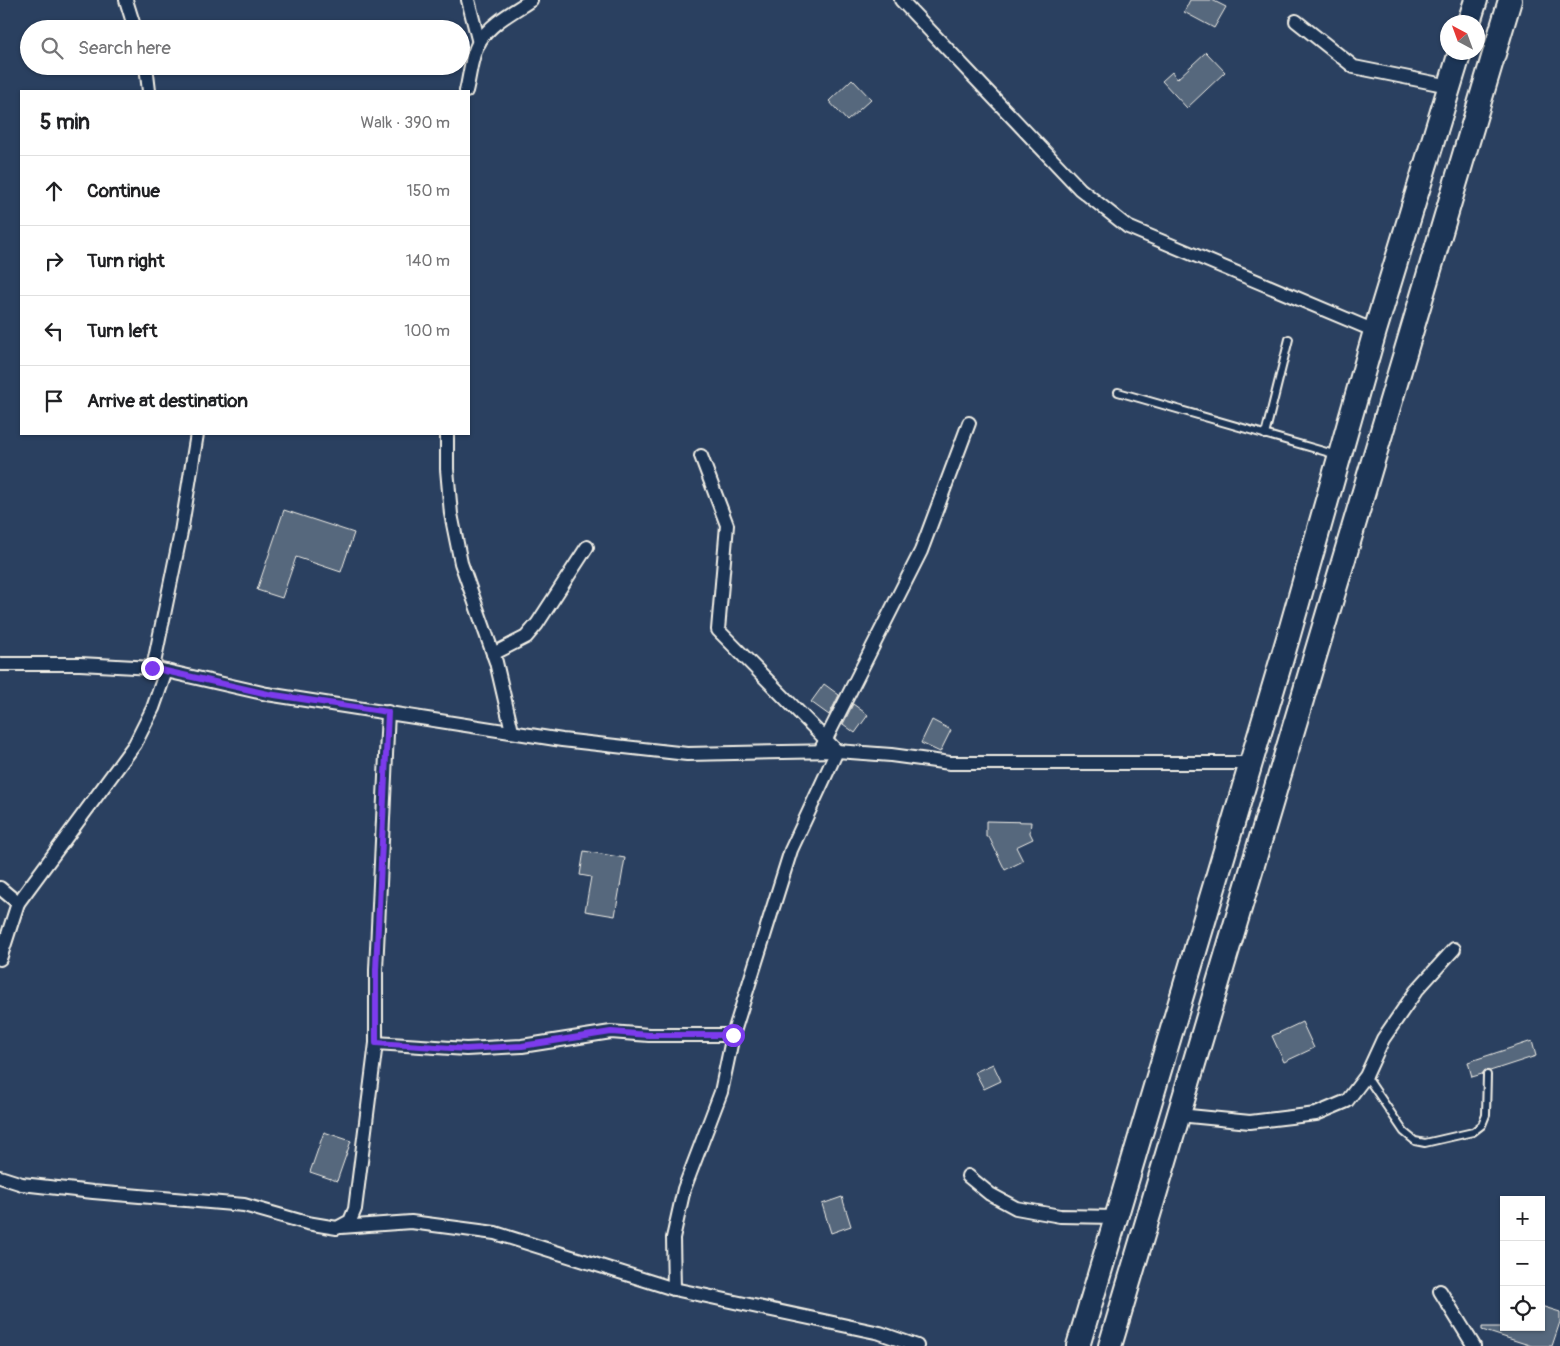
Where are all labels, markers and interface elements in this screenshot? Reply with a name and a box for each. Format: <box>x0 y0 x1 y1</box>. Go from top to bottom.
north arrow <box>1440 15 1485 60</box>
search box <box>20 20 470 75</box>
icon: search <box>38 34 66 62</box>
text: Search here <box>78 36 171 60</box>
text: 5 min <box>40 109 90 136</box>
text: Walk · 390 m <box>361 113 450 133</box>
icon: ahead <box>40 177 68 205</box>
text: Continue <box>87 179 160 203</box>
text: 150 m <box>406 181 450 201</box>
icon: right <box>40 247 68 275</box>
text: Turn right <box>87 249 165 273</box>
text: 140 m <box>406 251 450 271</box>
icon: left <box>40 317 68 345</box>
text: Turn left <box>87 319 157 343</box>
text: 100 m <box>404 321 450 341</box>
icon: arrive <box>40 387 68 415</box>
text: Arrive at destination <box>87 389 248 413</box>
route end <box>141 657 164 680</box>
route start <box>722 1024 745 1047</box>
map controls <box>1500 1196 1545 1331</box>
button: + <box>1500 1196 1545 1241</box>
button: − <box>1500 1241 1545 1286</box>
button: locate <box>1500 1286 1545 1331</box>

